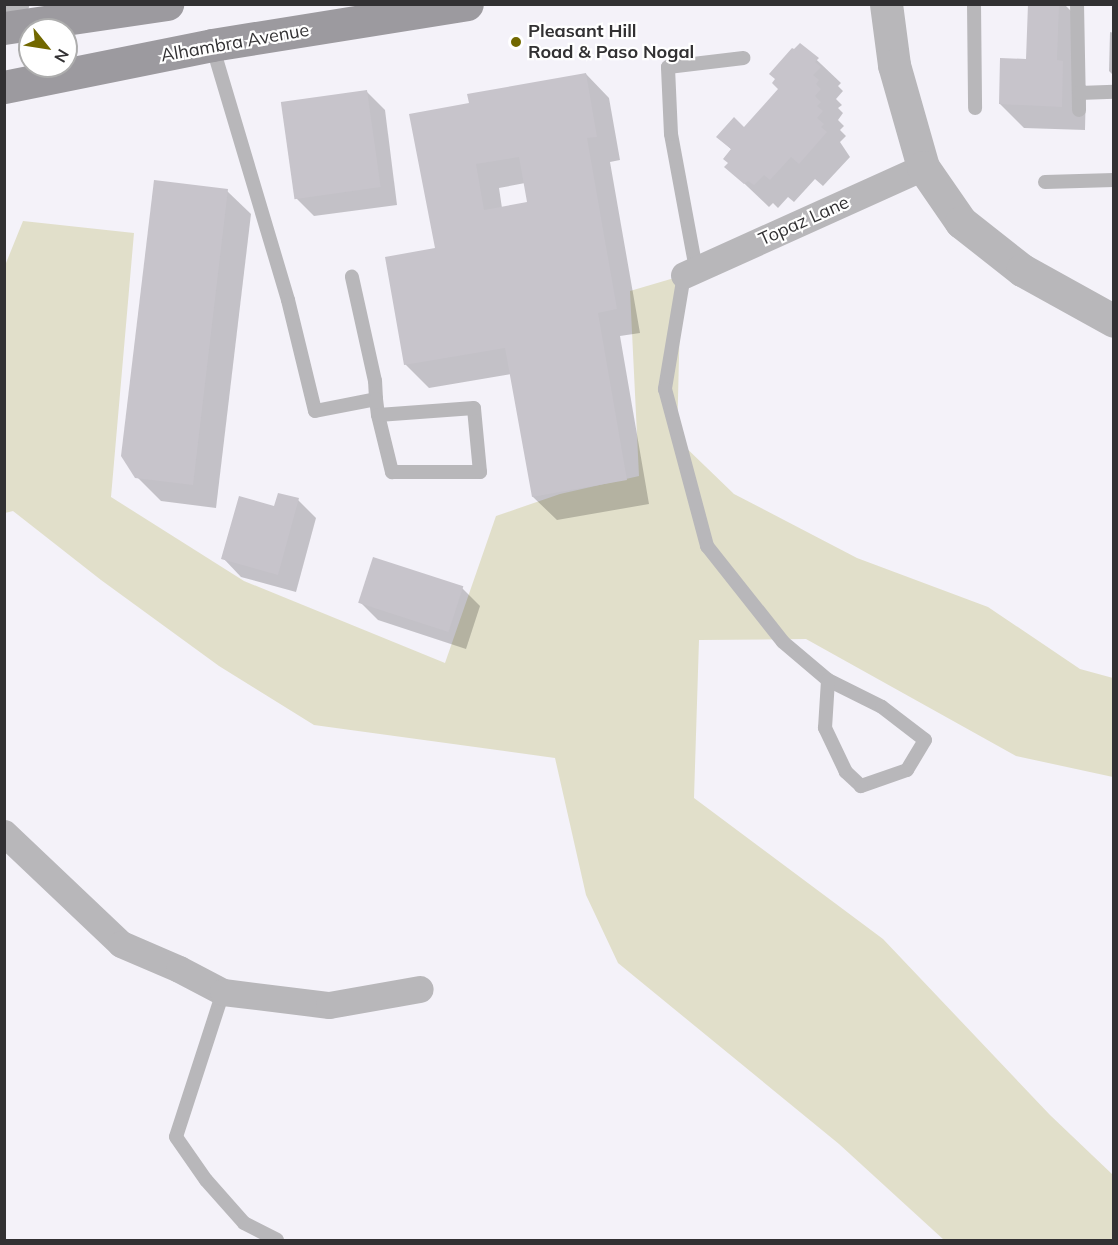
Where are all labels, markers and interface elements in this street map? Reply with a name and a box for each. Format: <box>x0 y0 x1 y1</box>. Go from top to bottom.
north arrow <box>18 18 78 78</box>
street label: Alhambra Avenue <box>159 19 311 67</box>
place label: Pleasant Hill Road & Paso Nogal <box>528 21 694 63</box>
marker: Pleasant Hill Road & Paso Nogal <box>509 35 523 49</box>
text: N <box>50 46 74 66</box>
street label: Topaz Lane <box>756 192 852 250</box>

